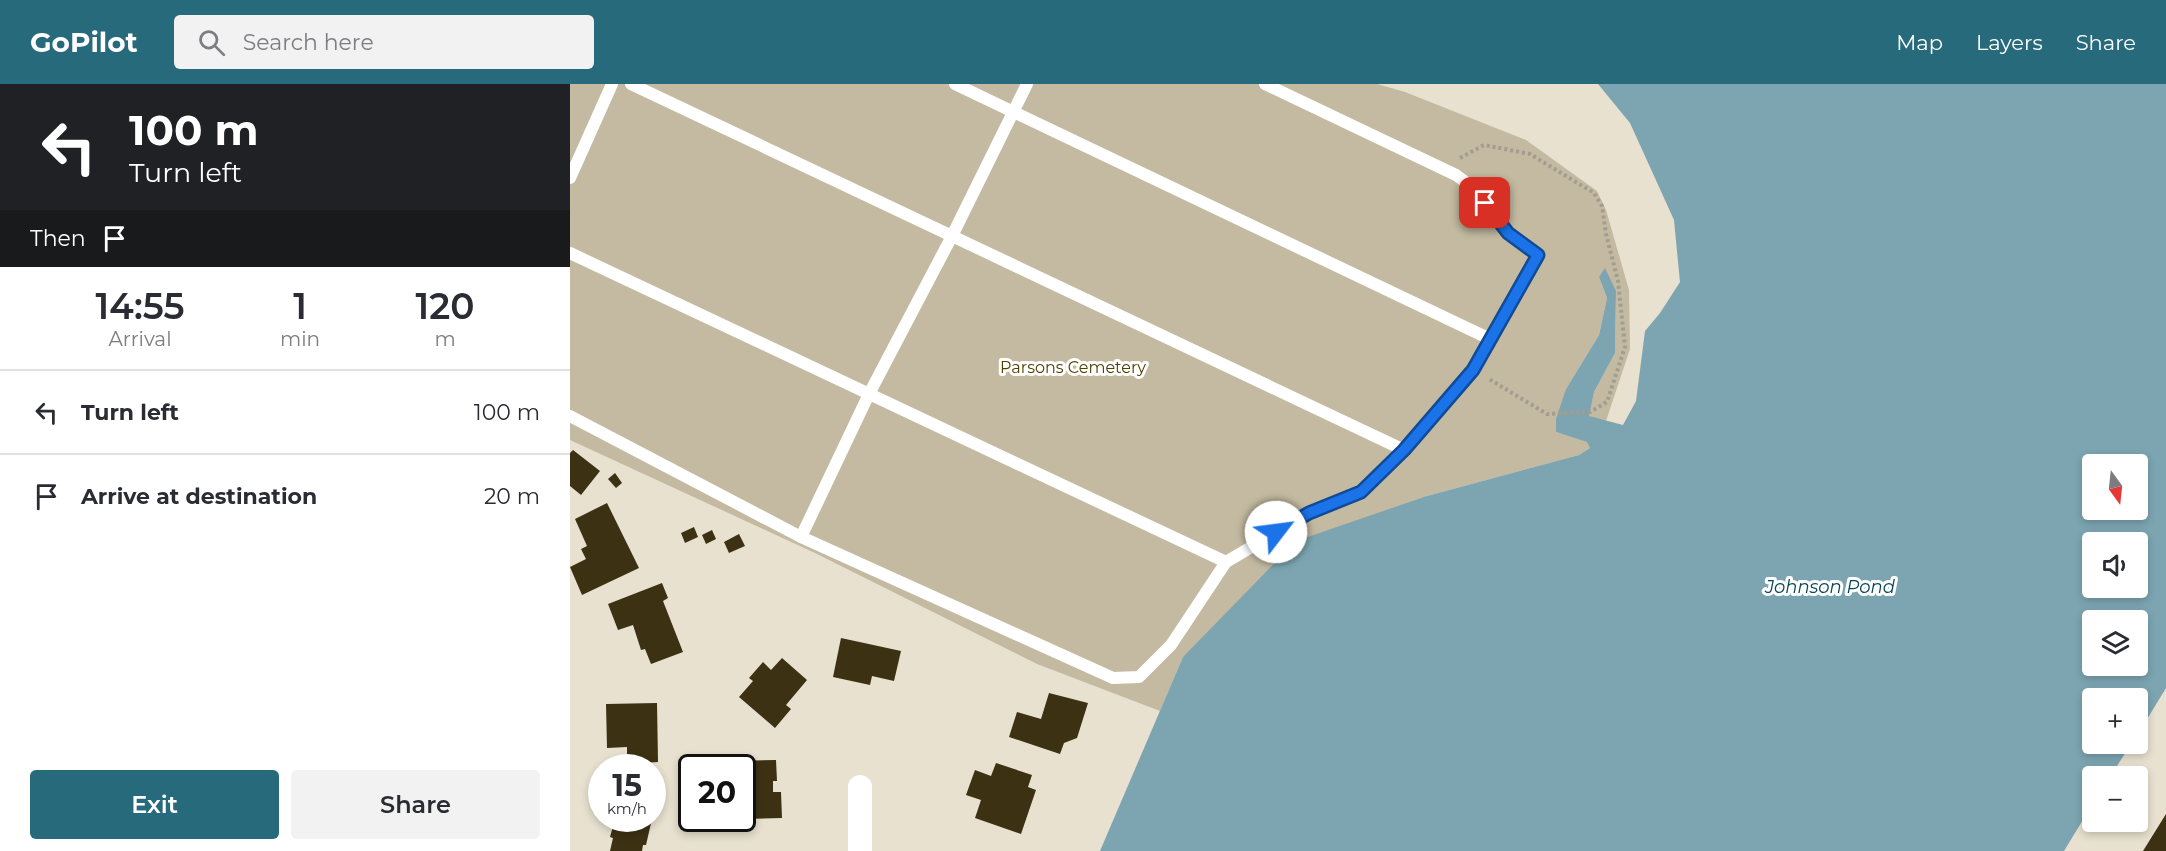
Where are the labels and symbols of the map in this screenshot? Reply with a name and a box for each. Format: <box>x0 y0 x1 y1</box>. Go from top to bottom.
pin <box>1459 177 1510 228</box>
park label: Parsons Cemetery <box>1000 358 1146 377</box>
north arrow <box>2082 454 2148 520</box>
position arrow <box>1244 500 1308 564</box>
water label: Johnson Pond <box>1764 576 1896 598</box>
speed limit sign: 20 <box>678 754 756 832</box>

